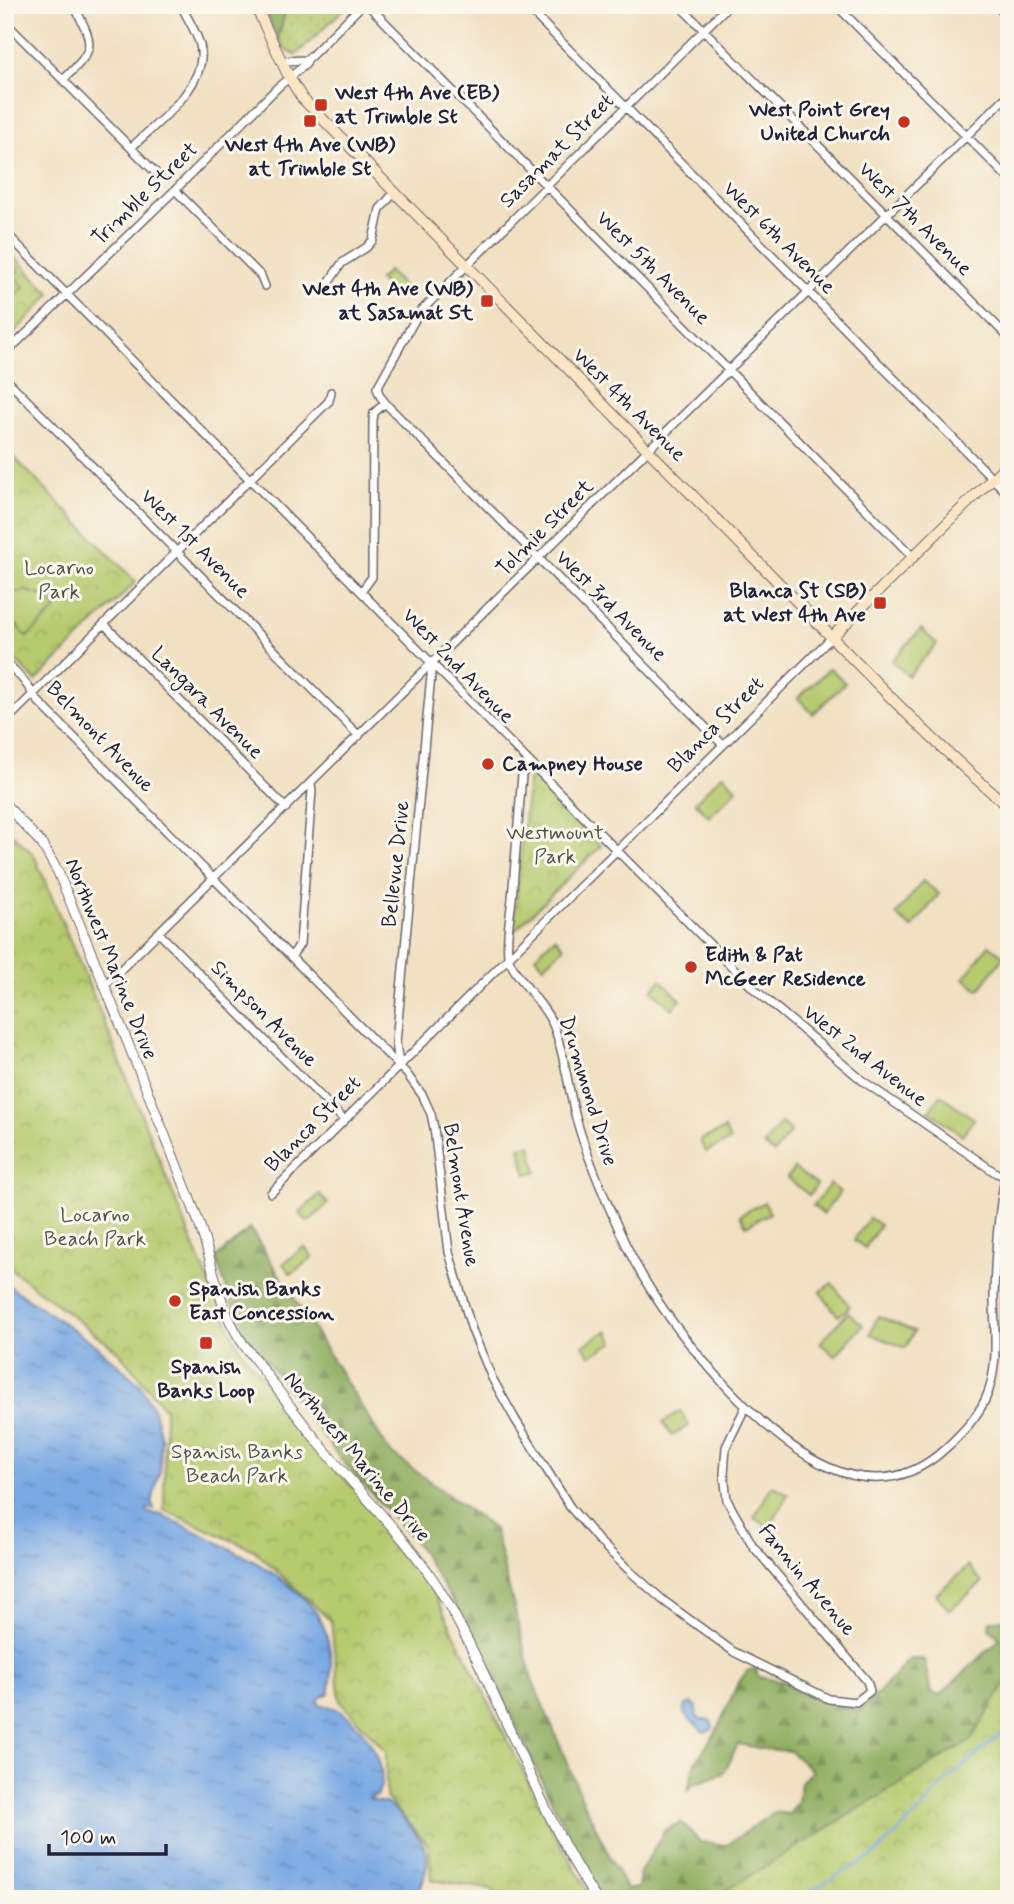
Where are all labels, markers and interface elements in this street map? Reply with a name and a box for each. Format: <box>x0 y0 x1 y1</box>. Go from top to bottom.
place label: West 4th Ave (EB) at Trimble St <box>334 79 500 131</box>
street label: Sasamat Street <box>494 88 620 214</box>
place label: West Point Grey United Church <box>748 96 890 148</box>
marker: West 4th Ave (EB) at Trimble St <box>313 97 329 113</box>
marker: West 4th Ave (WB) at Trimble St <box>302 113 318 129</box>
marker: West Point Grey United Church <box>896 114 912 130</box>
place label: West 4th Ave (WB) at Trimble St <box>224 131 396 183</box>
street label: Trimble Street <box>86 136 204 252</box>
street label: West 7th Avenue <box>852 156 978 282</box>
street label: West 6th Avenue <box>717 176 841 300</box>
street label: West 5th Avenue <box>590 205 716 331</box>
place label: West 4th Ave (WB) at Sasamat St <box>302 275 474 327</box>
marker: West 4th Ave (WB) at Sasamat St <box>479 293 495 309</box>
street label: West 4th Avenue <box>566 342 692 468</box>
street label: Tolmie Street <box>490 473 600 583</box>
street label: West 1st Avenue <box>134 483 256 605</box>
street label: West 3rd Avenue <box>549 544 673 668</box>
park label: Locarno Park <box>24 554 94 606</box>
place label: Blanca St (SB) at West 4th Ave <box>723 577 867 629</box>
marker: Blanca St (SB) at West 4th Ave <box>872 595 888 611</box>
street label: West 2nd Avenue <box>396 602 520 730</box>
street label: Langara Avenue <box>144 641 269 766</box>
street label: Blanca Street <box>662 671 770 779</box>
street label: Belmont Avenue <box>40 675 160 799</box>
place label: Campney House <box>502 750 643 778</box>
marker: Campney House <box>480 756 496 772</box>
street label: Bellevue Drive <box>375 799 417 929</box>
park label: Westmount Park <box>506 819 604 871</box>
street label: Northwest Marine Drive <box>58 854 164 1064</box>
place label: Edith & Pat McGeer Residence <box>705 941 866 993</box>
street label: Simpson Avenue <box>204 954 324 1074</box>
marker: Edith & Pat McGeer Residence <box>683 959 699 975</box>
street label: West 2nd Avenue <box>797 999 933 1113</box>
street label: Drummond Drive <box>552 1013 624 1169</box>
street label: Blanca Street <box>259 1070 367 1178</box>
street label: Belmont Avenue <box>436 1121 486 1269</box>
park label: Locarno Beach Park <box>44 1201 146 1253</box>
place label: Spanish Banks East Concession <box>189 1275 335 1327</box>
marker: Spanish Banks East Concession <box>167 1293 183 1309</box>
marker: Spanish Banks Loop <box>198 1335 214 1351</box>
place label: Spanish Banks Loop <box>157 1353 255 1405</box>
street label: Northwest Marine Drive <box>277 1366 437 1548</box>
park label: Spanish Banks Beach Park <box>171 1438 303 1490</box>
street label: Fannin Avenue <box>752 1518 862 1642</box>
scale bar <box>49 1813 166 1857</box>
text: 100 m <box>60 1824 116 1852</box>

